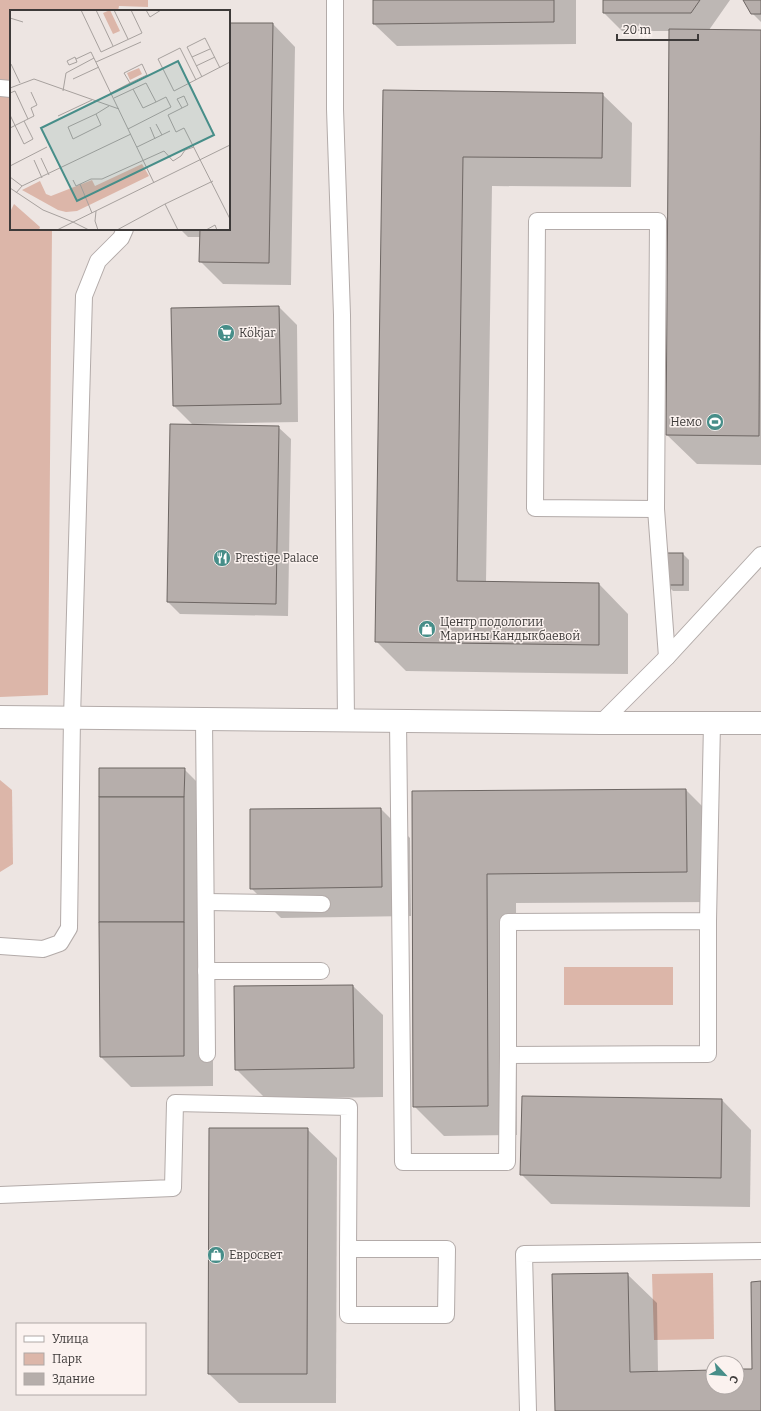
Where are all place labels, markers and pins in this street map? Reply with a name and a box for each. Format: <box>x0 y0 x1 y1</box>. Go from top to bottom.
supermarket icon: Kökjar <box>216 323 236 343</box>
place label: Kökjar <box>239 326 276 340</box>
sports icon: Немо <box>705 412 725 432</box>
place label: Немо <box>670 415 702 429</box>
restaurant icon: Prestige Palace <box>212 548 232 568</box>
place label: Prestige Palace <box>235 551 319 565</box>
place label: Центр подологии Марины Кандыкбаевой <box>440 615 580 643</box>
shop icon: Центр подологии Марины Кандыкбаевой <box>417 619 437 639</box>
shop icon: Евросвет <box>206 1245 226 1265</box>
place label: Евросвет <box>229 1248 283 1262</box>

